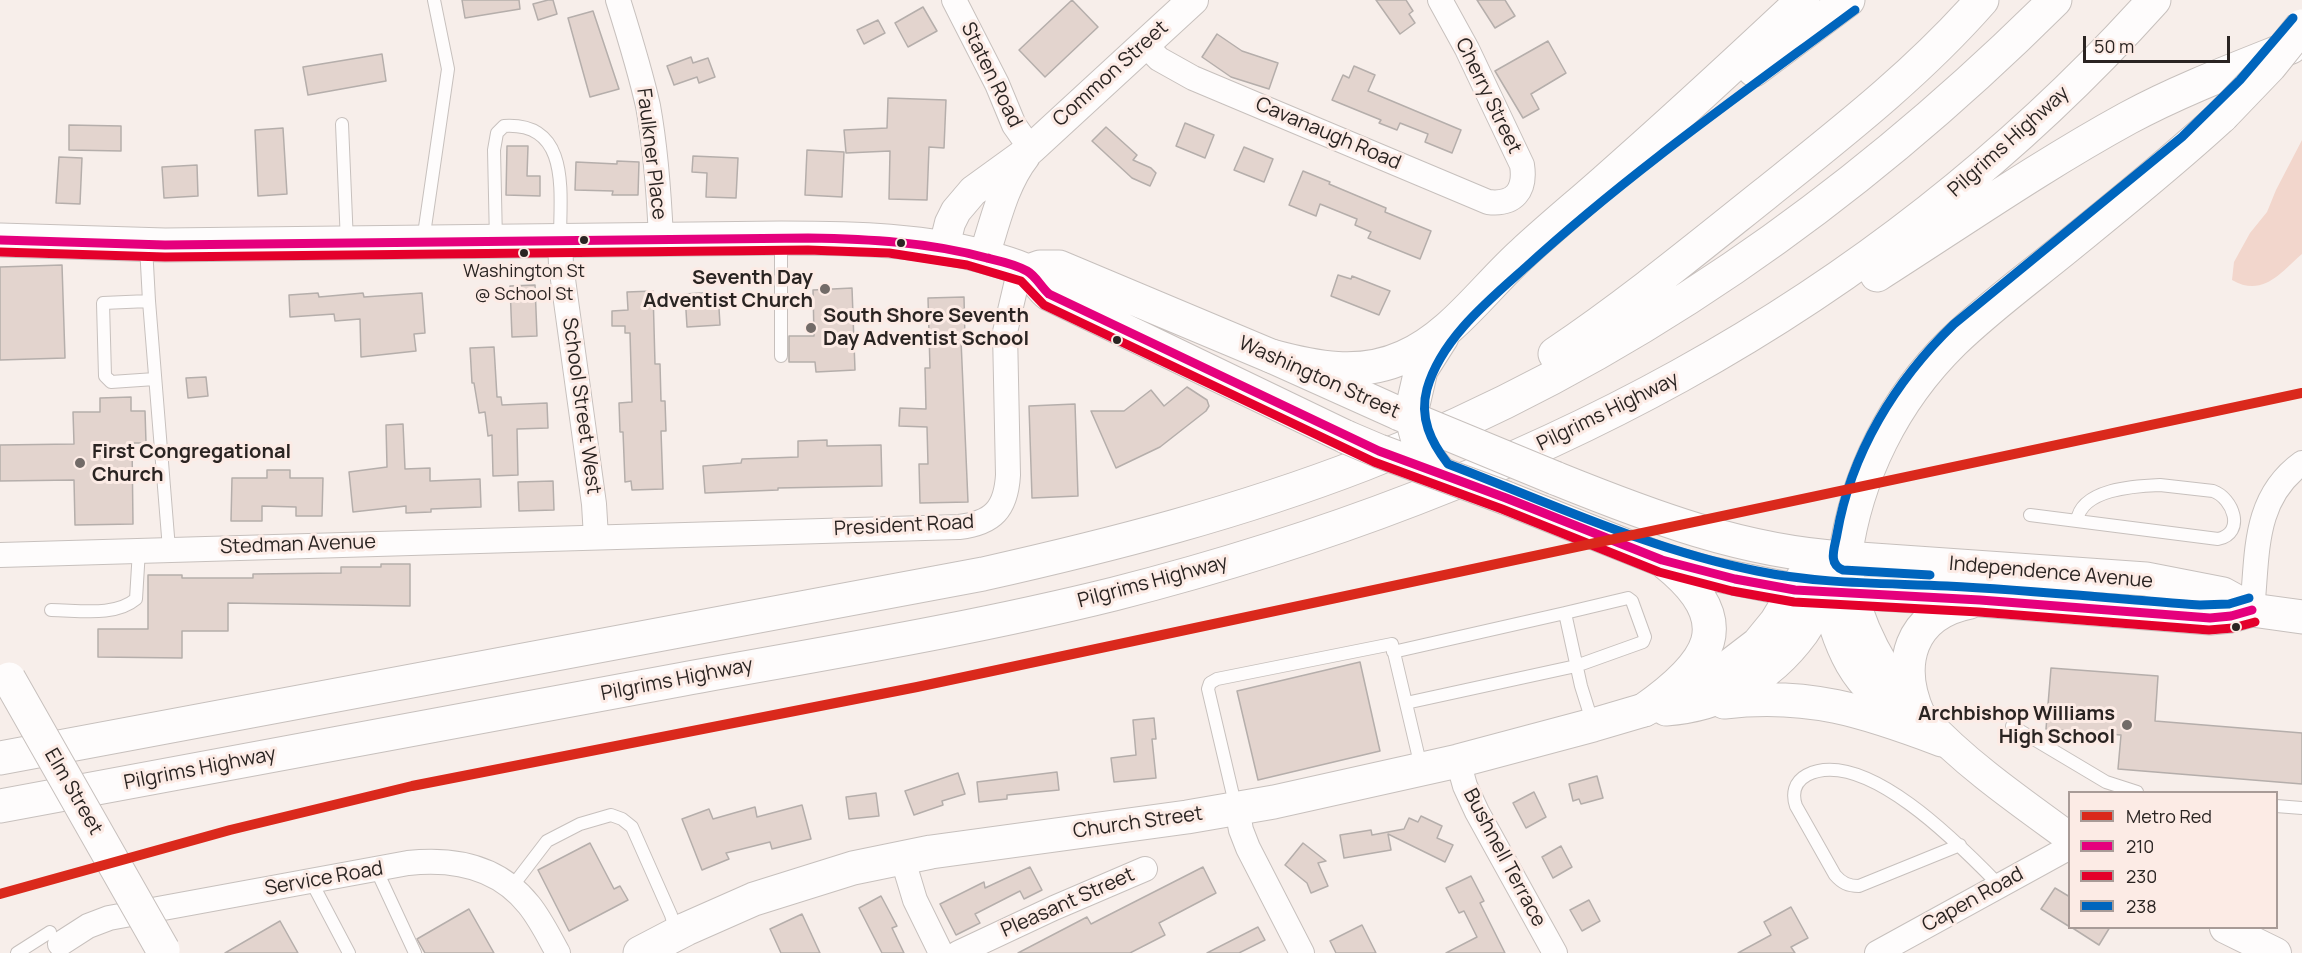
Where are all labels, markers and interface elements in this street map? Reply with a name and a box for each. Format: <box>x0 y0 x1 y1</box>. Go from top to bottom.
street label: Common Street <box>1049 16 1173 132</box>
street label: Staten Road <box>955 19 1027 131</box>
scale bar <box>2086 24 2233 62</box>
street label: Cherry Street <box>1450 34 1526 158</box>
text: 50 m <box>2094 34 2134 58</box>
street label: Pilgrims Highway <box>1944 81 2074 203</box>
street label: Faulkner Place <box>631 87 671 221</box>
street label: Cavanaugh Road <box>1252 93 1404 175</box>
unlabelled marker <box>578 234 590 246</box>
unlabelled marker <box>895 237 907 249</box>
marker: Washington St @ School St <box>518 247 530 259</box>
place label: Washington St @ School St <box>463 261 585 304</box>
place label: Seventh Day Adventist Church <box>643 266 813 313</box>
marker: Seventh Day Adventist Church <box>818 282 832 296</box>
place label: South Shore Seventh Day Adventist School <box>823 304 1029 351</box>
street label: School Street West <box>557 316 605 496</box>
marker: South Shore Seventh Day Adventist School <box>804 321 818 335</box>
street label: Washington Street <box>1235 332 1403 424</box>
unlabelled marker <box>1111 334 1123 346</box>
street label: Pilgrims Highway <box>1533 367 1683 457</box>
place label: First Congregational Church <box>92 440 291 487</box>
marker: First Congregational Church <box>73 456 87 470</box>
street label: President Road <box>833 510 975 542</box>
street label: Stedman Avenue <box>220 530 376 560</box>
street label: Pilgrims Highway <box>1075 550 1231 614</box>
street label: Independence Avenue <box>1948 552 2154 594</box>
unlabelled marker <box>2230 621 2242 633</box>
street label: Pilgrims Highway <box>599 653 755 707</box>
place label: Archbishop Williams High School <box>1918 702 2115 749</box>
marker: Archbishop Williams High School <box>2120 718 2134 732</box>
street label: Pilgrims Highway <box>122 742 278 796</box>
street label: Elm Street <box>39 745 107 839</box>
street label: Bushnell Terrace <box>1457 785 1551 931</box>
legend <box>2068 791 2278 929</box>
street label: Church Street <box>1072 802 1204 844</box>
text: Metro Red <box>2126 804 2212 828</box>
text: 210 <box>2126 834 2154 858</box>
street label: Service Road <box>263 857 385 901</box>
street label: Capen Road <box>1918 862 2028 938</box>
street label: Pleasant Street <box>998 863 1138 943</box>
text: 230 <box>2126 864 2157 888</box>
text: 238 <box>2126 894 2157 918</box>

